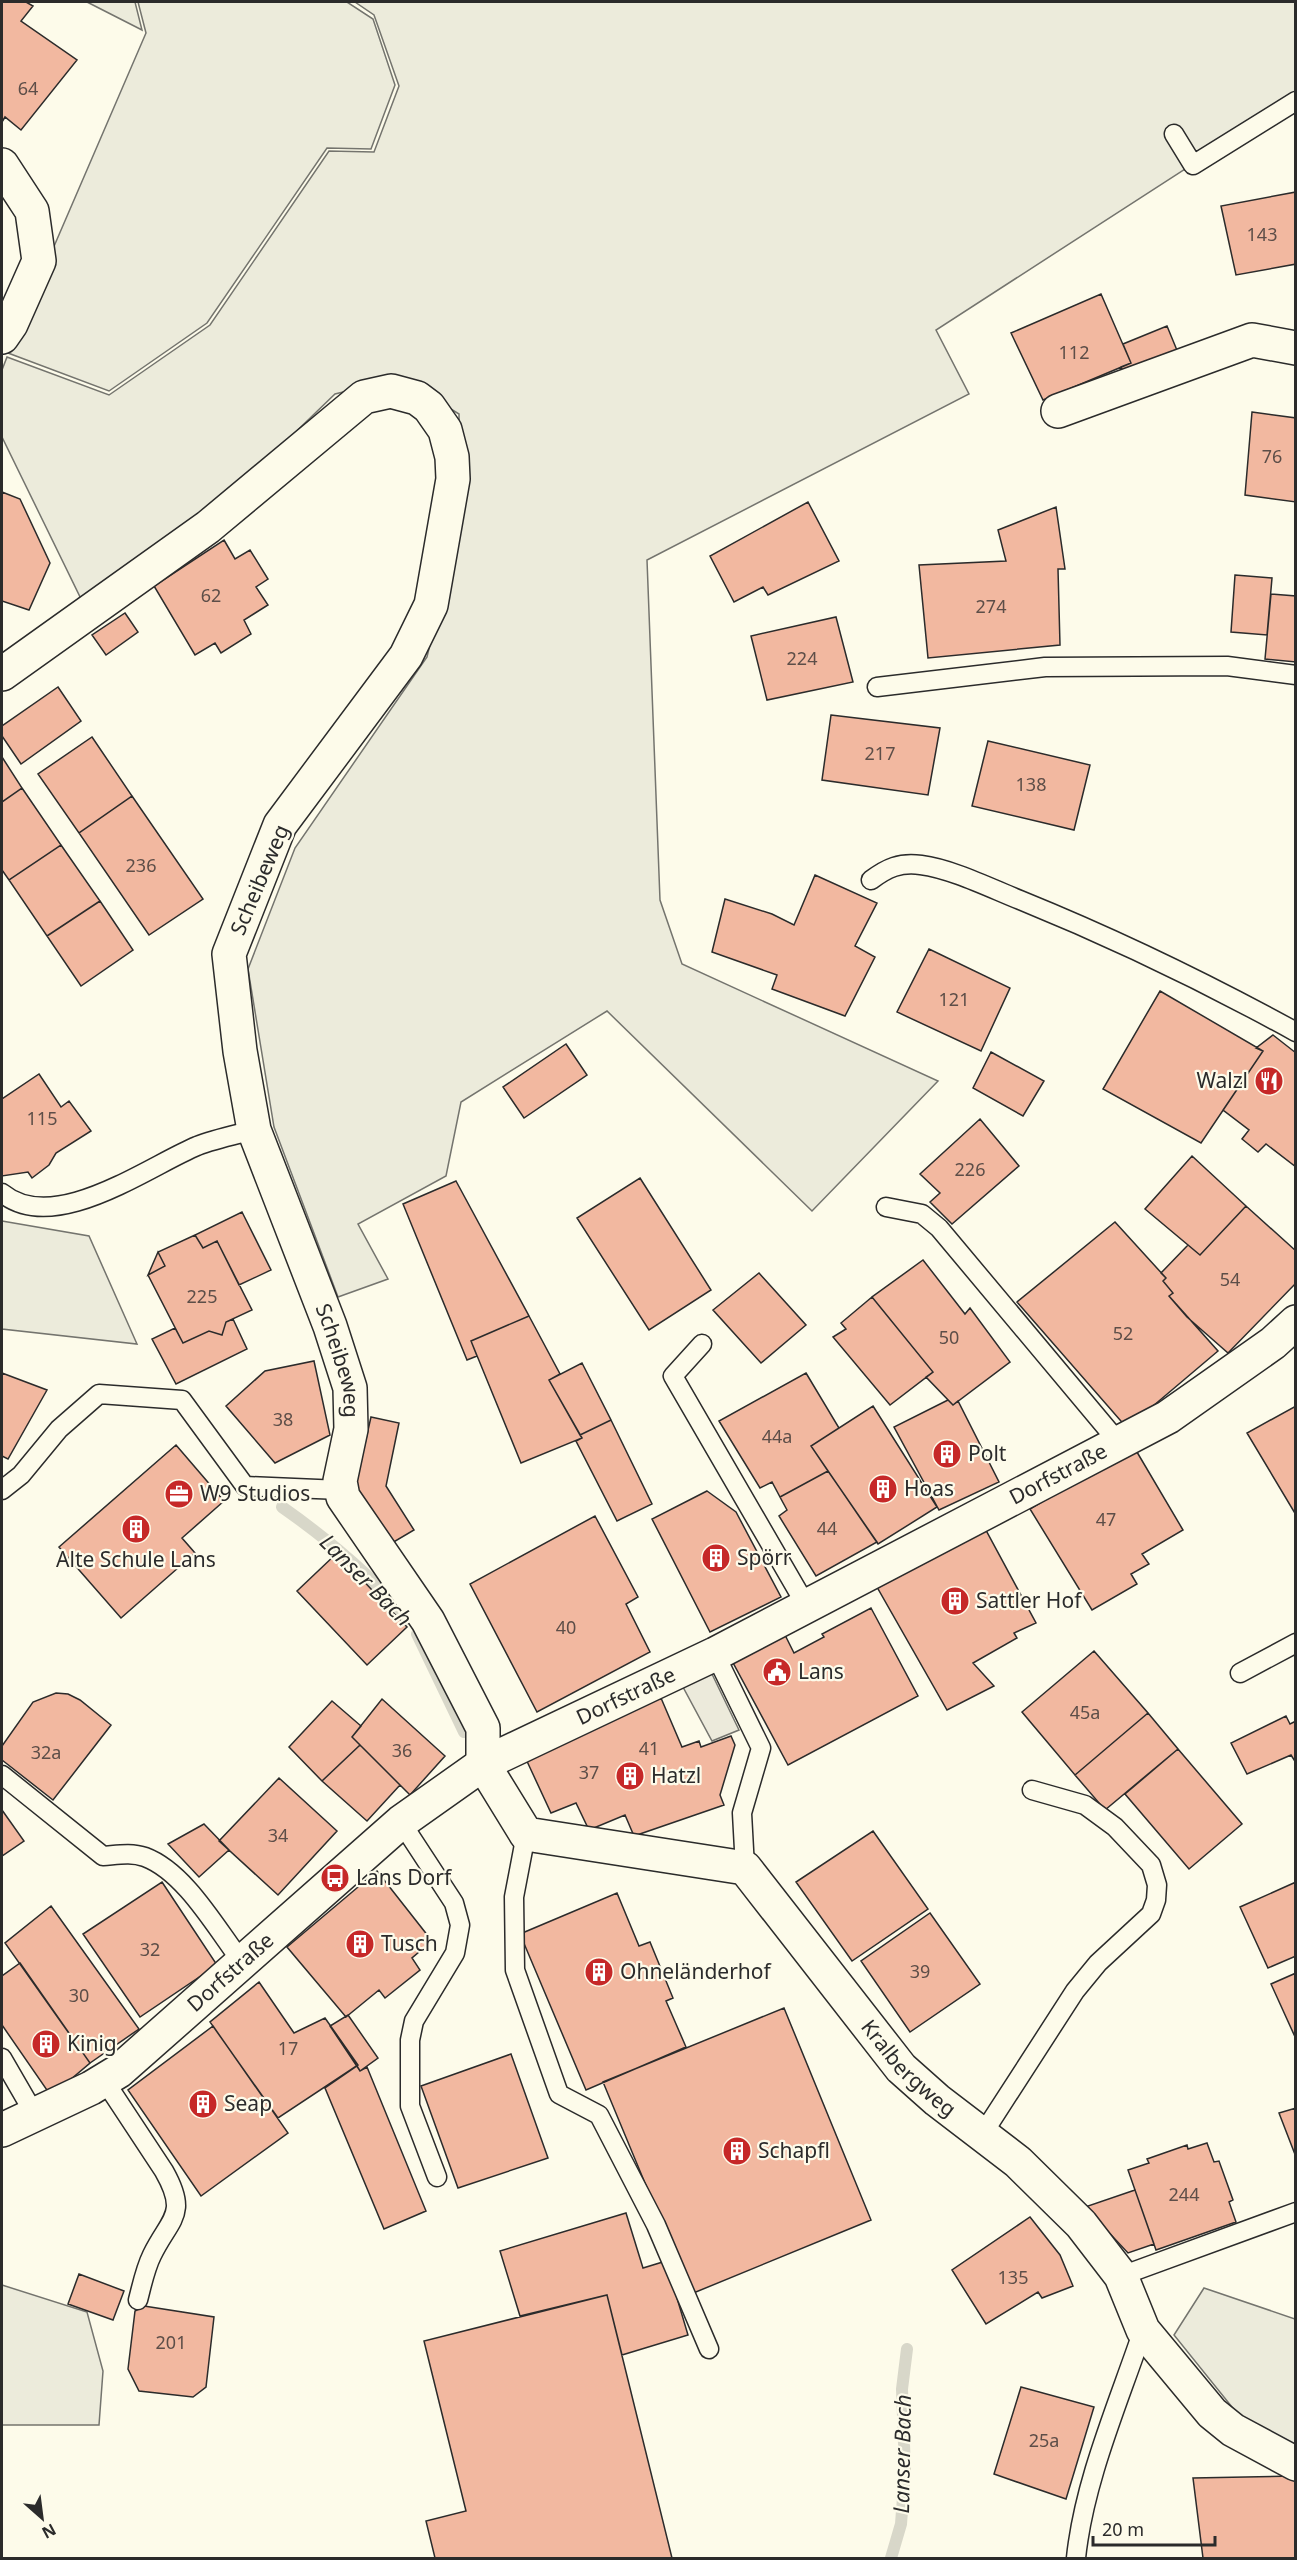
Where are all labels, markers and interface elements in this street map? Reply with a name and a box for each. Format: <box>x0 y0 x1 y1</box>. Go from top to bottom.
house number: 64 <box>18 76 38 100</box>
house number: 143 <box>1247 222 1277 246</box>
house number: 112 <box>1059 340 1089 364</box>
house number: 76 <box>1262 444 1282 468</box>
house number: 62 <box>201 583 221 607</box>
house number: 274 <box>976 594 1006 618</box>
house number: 224 <box>787 646 817 670</box>
house number: 217 <box>865 741 895 765</box>
house number: 138 <box>1016 772 1046 796</box>
street label: Scheibeweg <box>223 820 295 939</box>
house number: 236 <box>126 853 156 877</box>
house number: 121 <box>939 987 969 1011</box>
restaurant icon: Walzl <box>1253 1065 1285 1097</box>
place label: Walzl <box>1196 1066 1248 1094</box>
house number: 115 <box>27 1106 57 1130</box>
house number: 226 <box>955 1157 985 1181</box>
house number: 54 <box>1220 1267 1240 1291</box>
house number: 225 <box>187 1284 217 1308</box>
street label: Scheibeweg <box>310 1299 366 1418</box>
house number: 52 <box>1113 1321 1133 1345</box>
house number: 50 <box>939 1325 959 1349</box>
house number: 38 <box>273 1407 293 1431</box>
house number: 44a <box>762 1424 792 1448</box>
street label: Dorfstraße <box>1004 1436 1112 1511</box>
building icon: Polt <box>931 1438 963 1470</box>
place label: Polt <box>968 1439 1007 1467</box>
building icon: Hoas <box>867 1473 899 1505</box>
place label: Hoas <box>904 1474 954 1502</box>
office icon: W9 Studios <box>163 1478 195 1510</box>
place label: W9 Studios <box>200 1479 310 1507</box>
house number: 47 <box>1096 1507 1116 1531</box>
building icon: Alte Schule Lans <box>120 1513 152 1545</box>
house number: 44 <box>817 1516 837 1540</box>
water label: Lanser Bach <box>314 1527 419 1632</box>
building icon: Spörr <box>700 1542 732 1574</box>
place label: Spörr <box>737 1543 792 1571</box>
place label: Alte Schule Lans <box>56 1545 216 1573</box>
building icon: Sattler Hof <box>939 1585 971 1617</box>
place label: Sattler Hof <box>976 1586 1083 1614</box>
house number: 40 <box>556 1615 576 1639</box>
public building icon: Lans <box>761 1656 793 1688</box>
place label: Lans <box>798 1657 844 1685</box>
street label: Dorfstraße <box>571 1660 680 1731</box>
house number: 45a <box>1070 1700 1100 1724</box>
house number: 41 <box>639 1736 659 1760</box>
house number: 36 <box>392 1738 412 1762</box>
house number: 32a <box>31 1740 61 1764</box>
house number: 37 <box>579 1760 599 1784</box>
building icon: Hatzl <box>614 1760 646 1792</box>
place label: Hatzl <box>651 1761 701 1789</box>
house number: 34 <box>268 1823 288 1847</box>
bus stop icon: Lans Dorf <box>319 1862 351 1894</box>
place label: Lans Dorf <box>356 1863 453 1891</box>
street label: Dorfstraße <box>181 1926 279 2018</box>
building icon: Tusch <box>344 1928 376 1960</box>
place label: Tusch <box>381 1929 438 1957</box>
house number: 32 <box>140 1937 160 1961</box>
building icon: Ohneländerhof <box>583 1956 615 1988</box>
place label: Ohneländerhof <box>620 1957 772 1985</box>
house number: 39 <box>910 1959 930 1983</box>
house number: 30 <box>69 1983 89 2007</box>
street label: Kralbergweg <box>855 2013 962 2123</box>
building icon: Kinig <box>30 2028 62 2060</box>
place label: Kinig <box>67 2029 117 2057</box>
house number: 17 <box>278 2036 298 2060</box>
building icon: Seap <box>187 2088 219 2120</box>
place label: Seap <box>224 2089 272 2117</box>
building icon: Schapfl <box>721 2135 753 2167</box>
place label: Schapfl <box>758 2136 830 2164</box>
house number: 244 <box>1169 2182 1199 2206</box>
house number: 135 <box>998 2265 1028 2289</box>
house number: 201 <box>156 2330 186 2354</box>
water label: Lanser Bach <box>885 2394 917 2514</box>
house number: 25a <box>1029 2428 1059 2452</box>
north arrow <box>12 2488 72 2548</box>
scale bar <box>1093 2509 1214 2547</box>
text: 20 m <box>1102 2517 1144 2541</box>
text: N <box>38 2518 60 2544</box>

